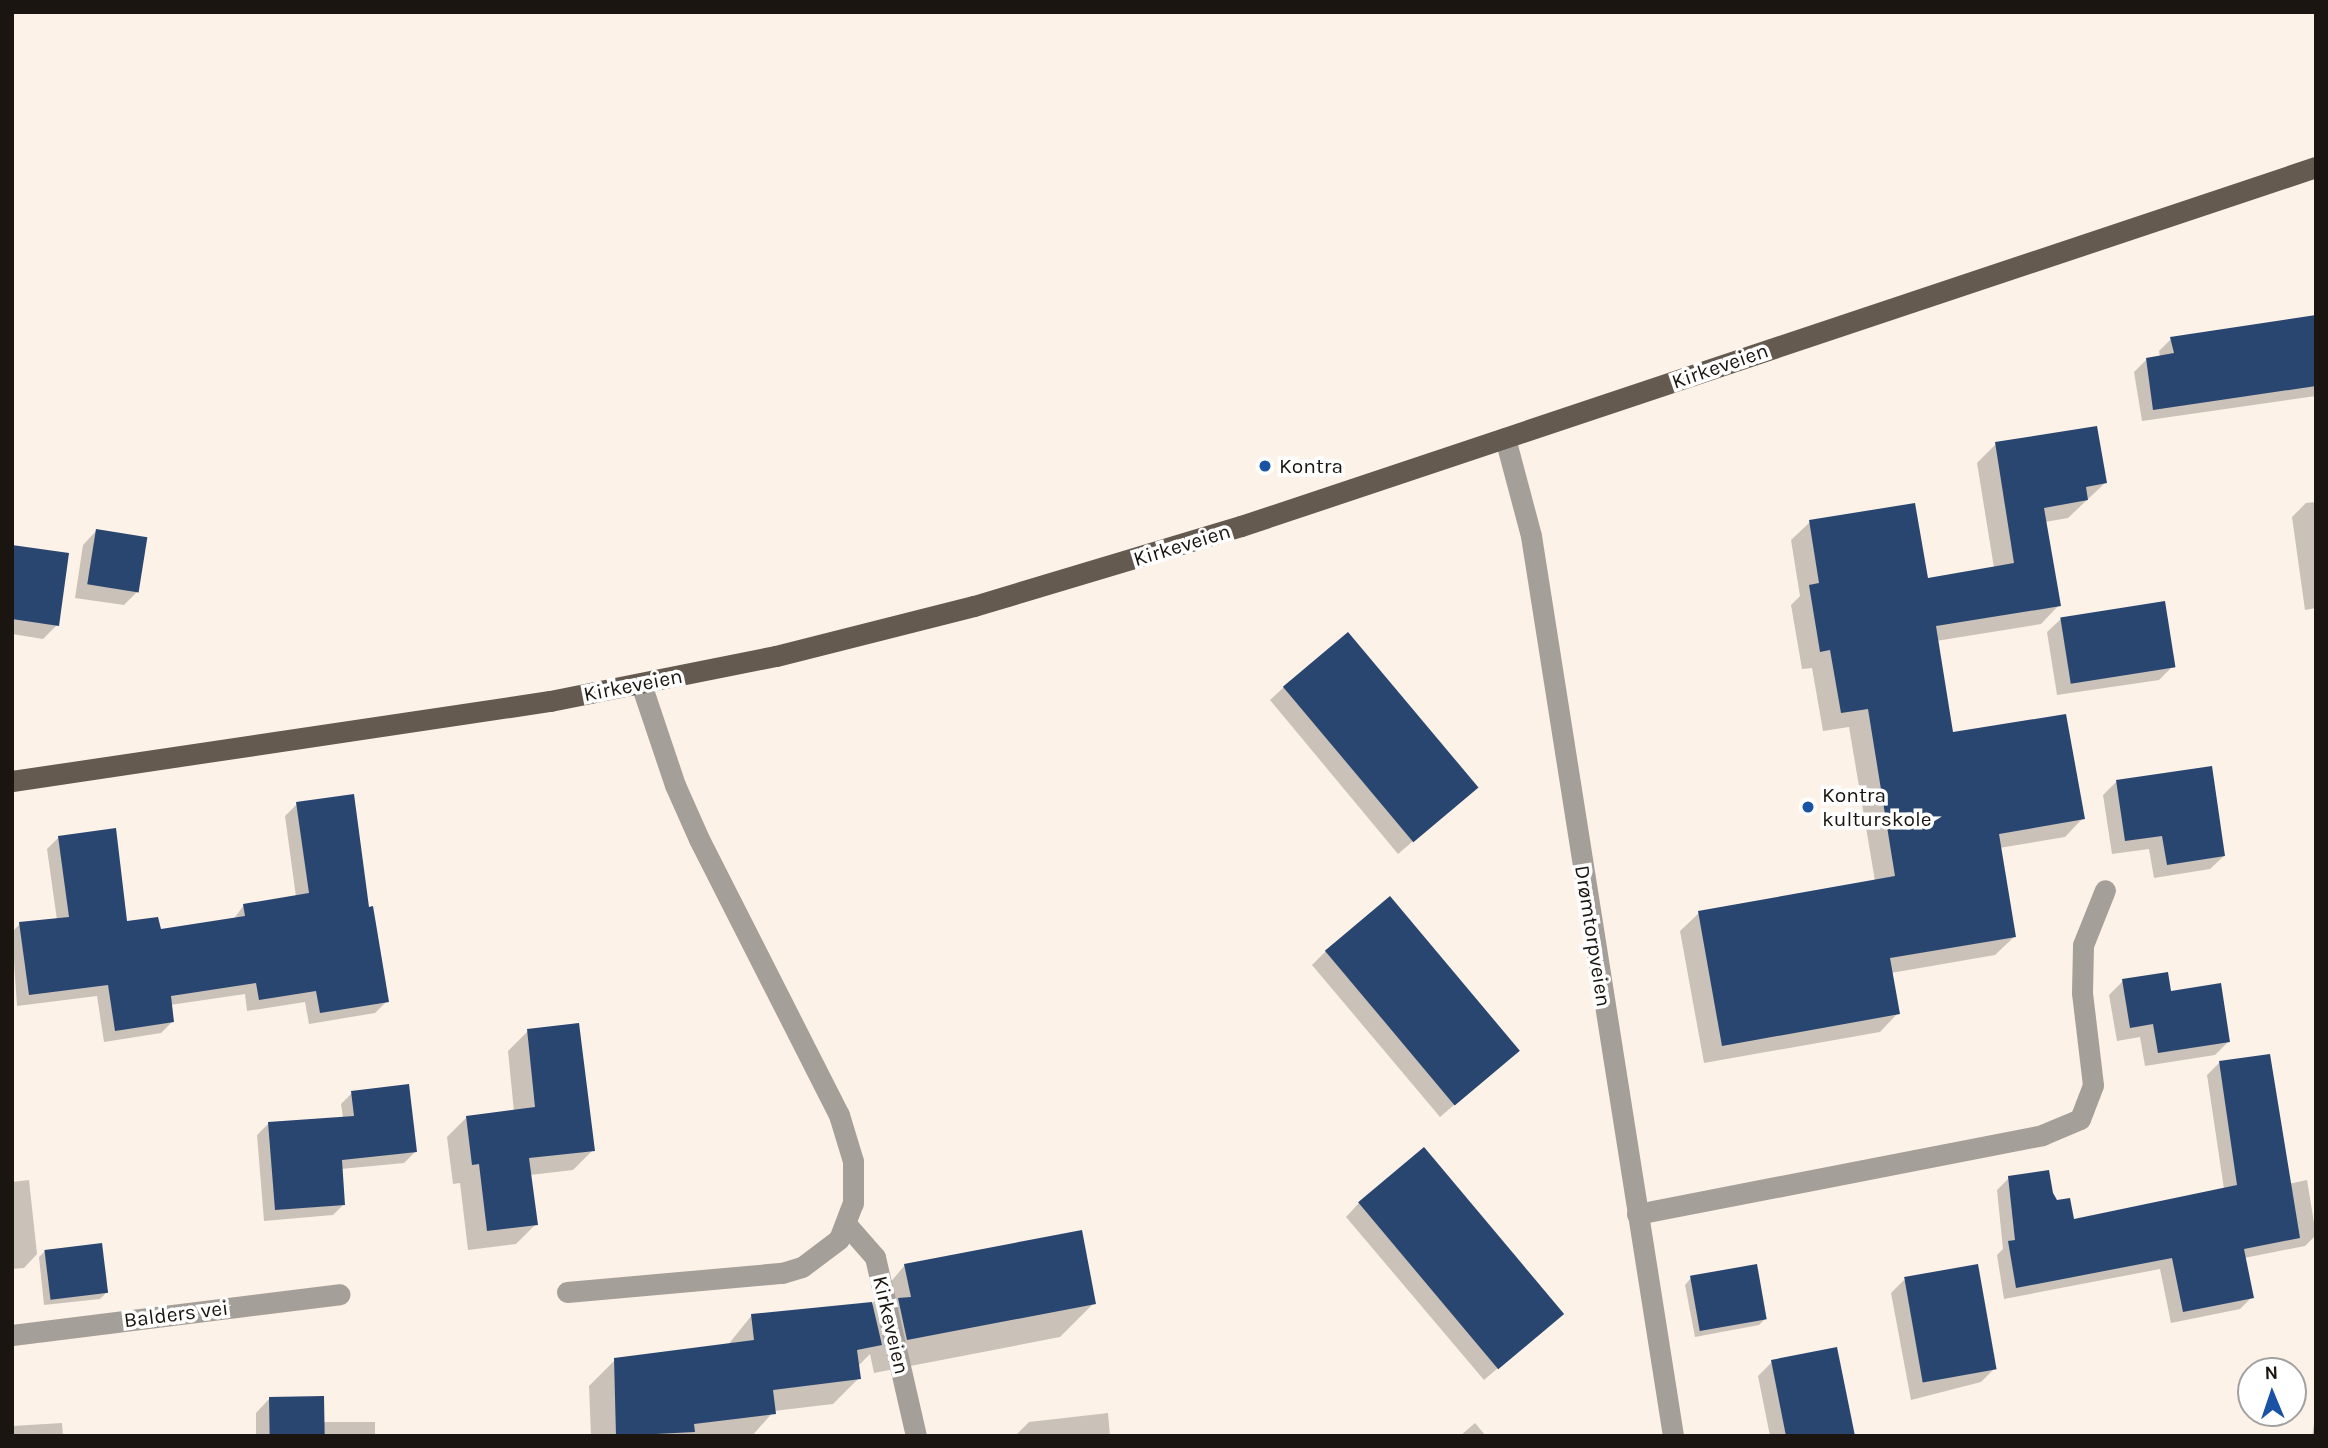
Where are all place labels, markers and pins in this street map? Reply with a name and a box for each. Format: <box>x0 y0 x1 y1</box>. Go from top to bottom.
place label: Kontra <box>1279 453 1343 479</box>
marker: Kontra <box>1257 458 1273 474</box>
place label: Kontra kulturskole <box>1822 782 1932 832</box>
marker: Kontra kulturskole <box>1800 799 1816 815</box>

